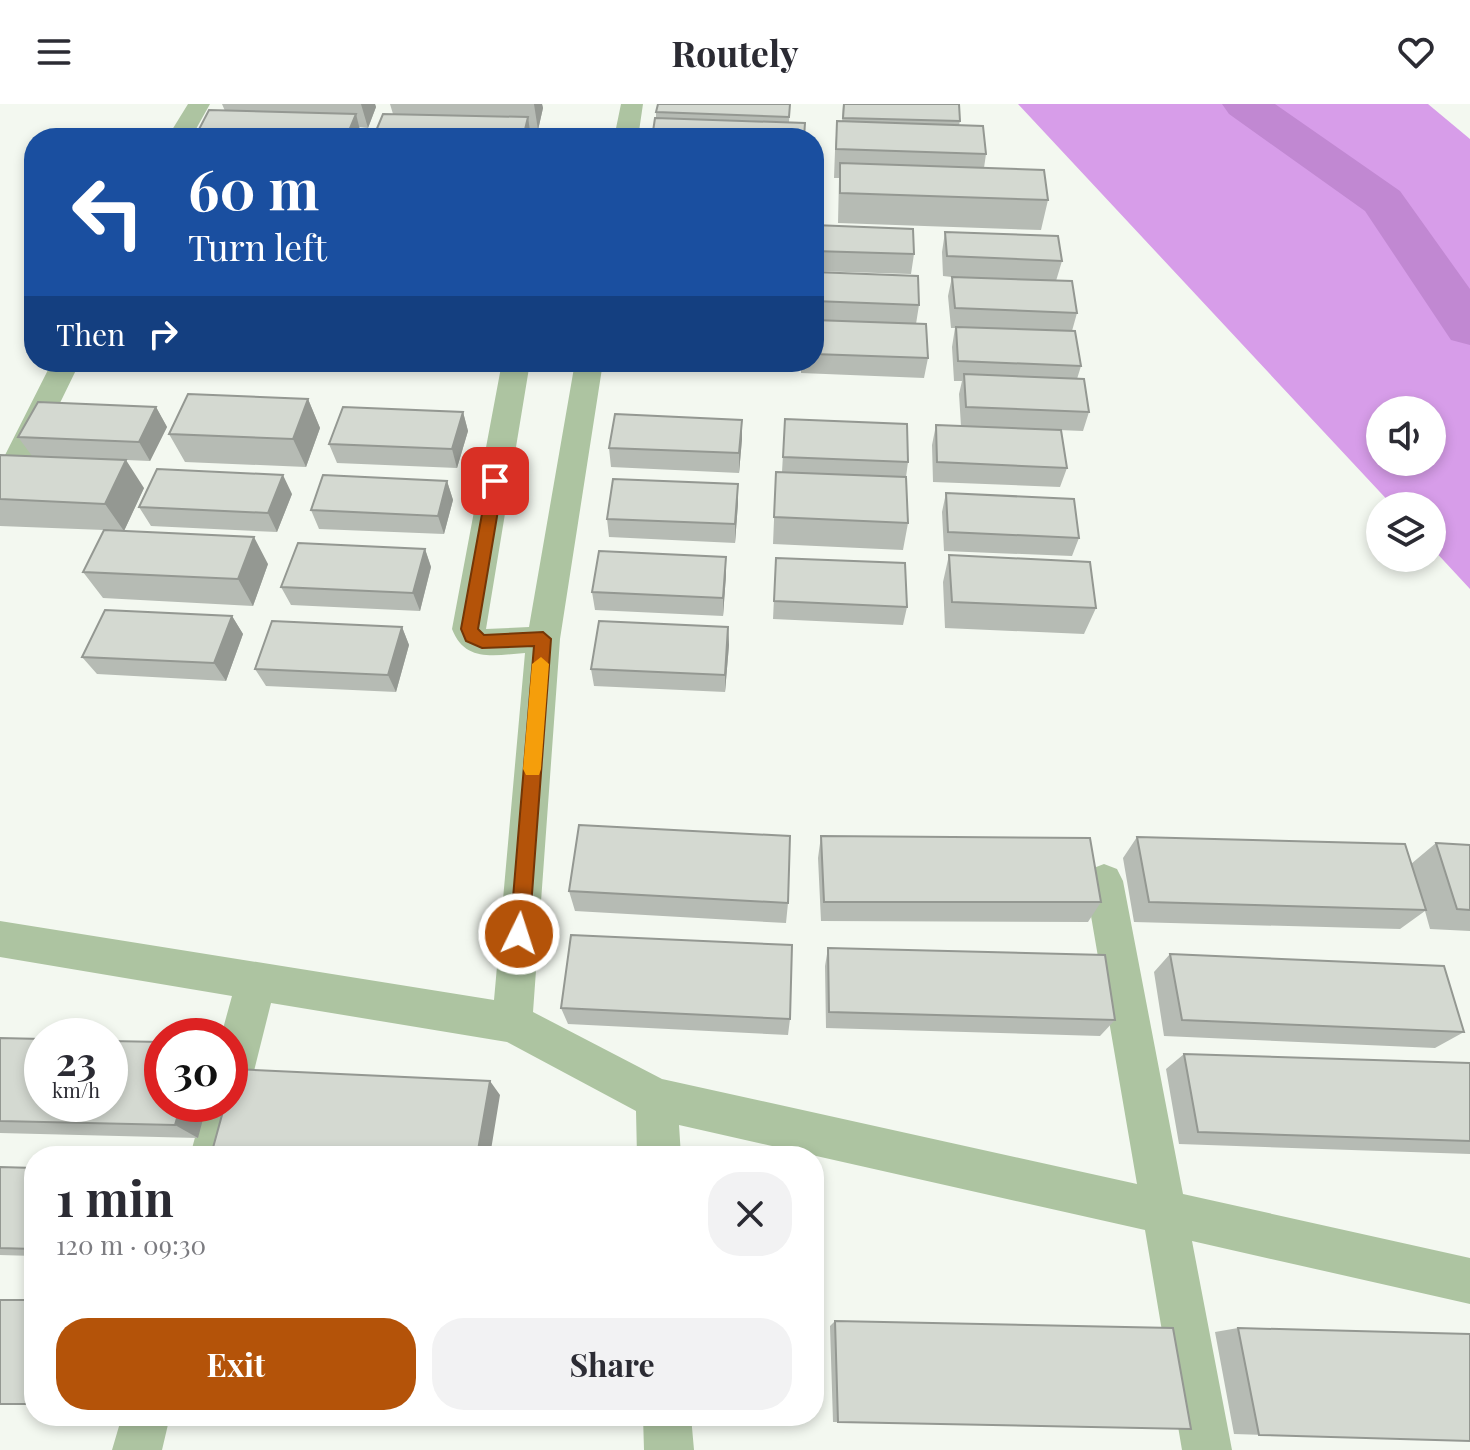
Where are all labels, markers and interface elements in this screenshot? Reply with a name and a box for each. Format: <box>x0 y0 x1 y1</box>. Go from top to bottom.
text: Routely <box>671 28 799 76</box>
icon: menu <box>32 30 76 74</box>
icon: heart <box>1394 30 1438 74</box>
text: 60 m <box>188 150 319 225</box>
icon: left <box>56 160 160 264</box>
text: Turn left <box>188 222 327 270</box>
icon: right <box>141 312 185 356</box>
text: Then <box>56 314 125 354</box>
map controls <box>1366 396 1446 572</box>
button: sound <box>1366 396 1446 476</box>
pin <box>461 447 529 515</box>
icon: arrive <box>473 459 517 503</box>
button: layers <box>1366 492 1446 572</box>
position arrow <box>477 892 561 976</box>
speed limit sign: 30 <box>144 1018 248 1122</box>
text: 23 <box>56 1033 96 1086</box>
text: km/h <box>52 1076 100 1103</box>
text: 1 min <box>56 1165 174 1229</box>
button: close <box>708 1172 792 1256</box>
text: 120 m · 09:30 <box>56 1227 206 1262</box>
button: Exit <box>56 1318 416 1410</box>
button: Share <box>432 1318 792 1410</box>

